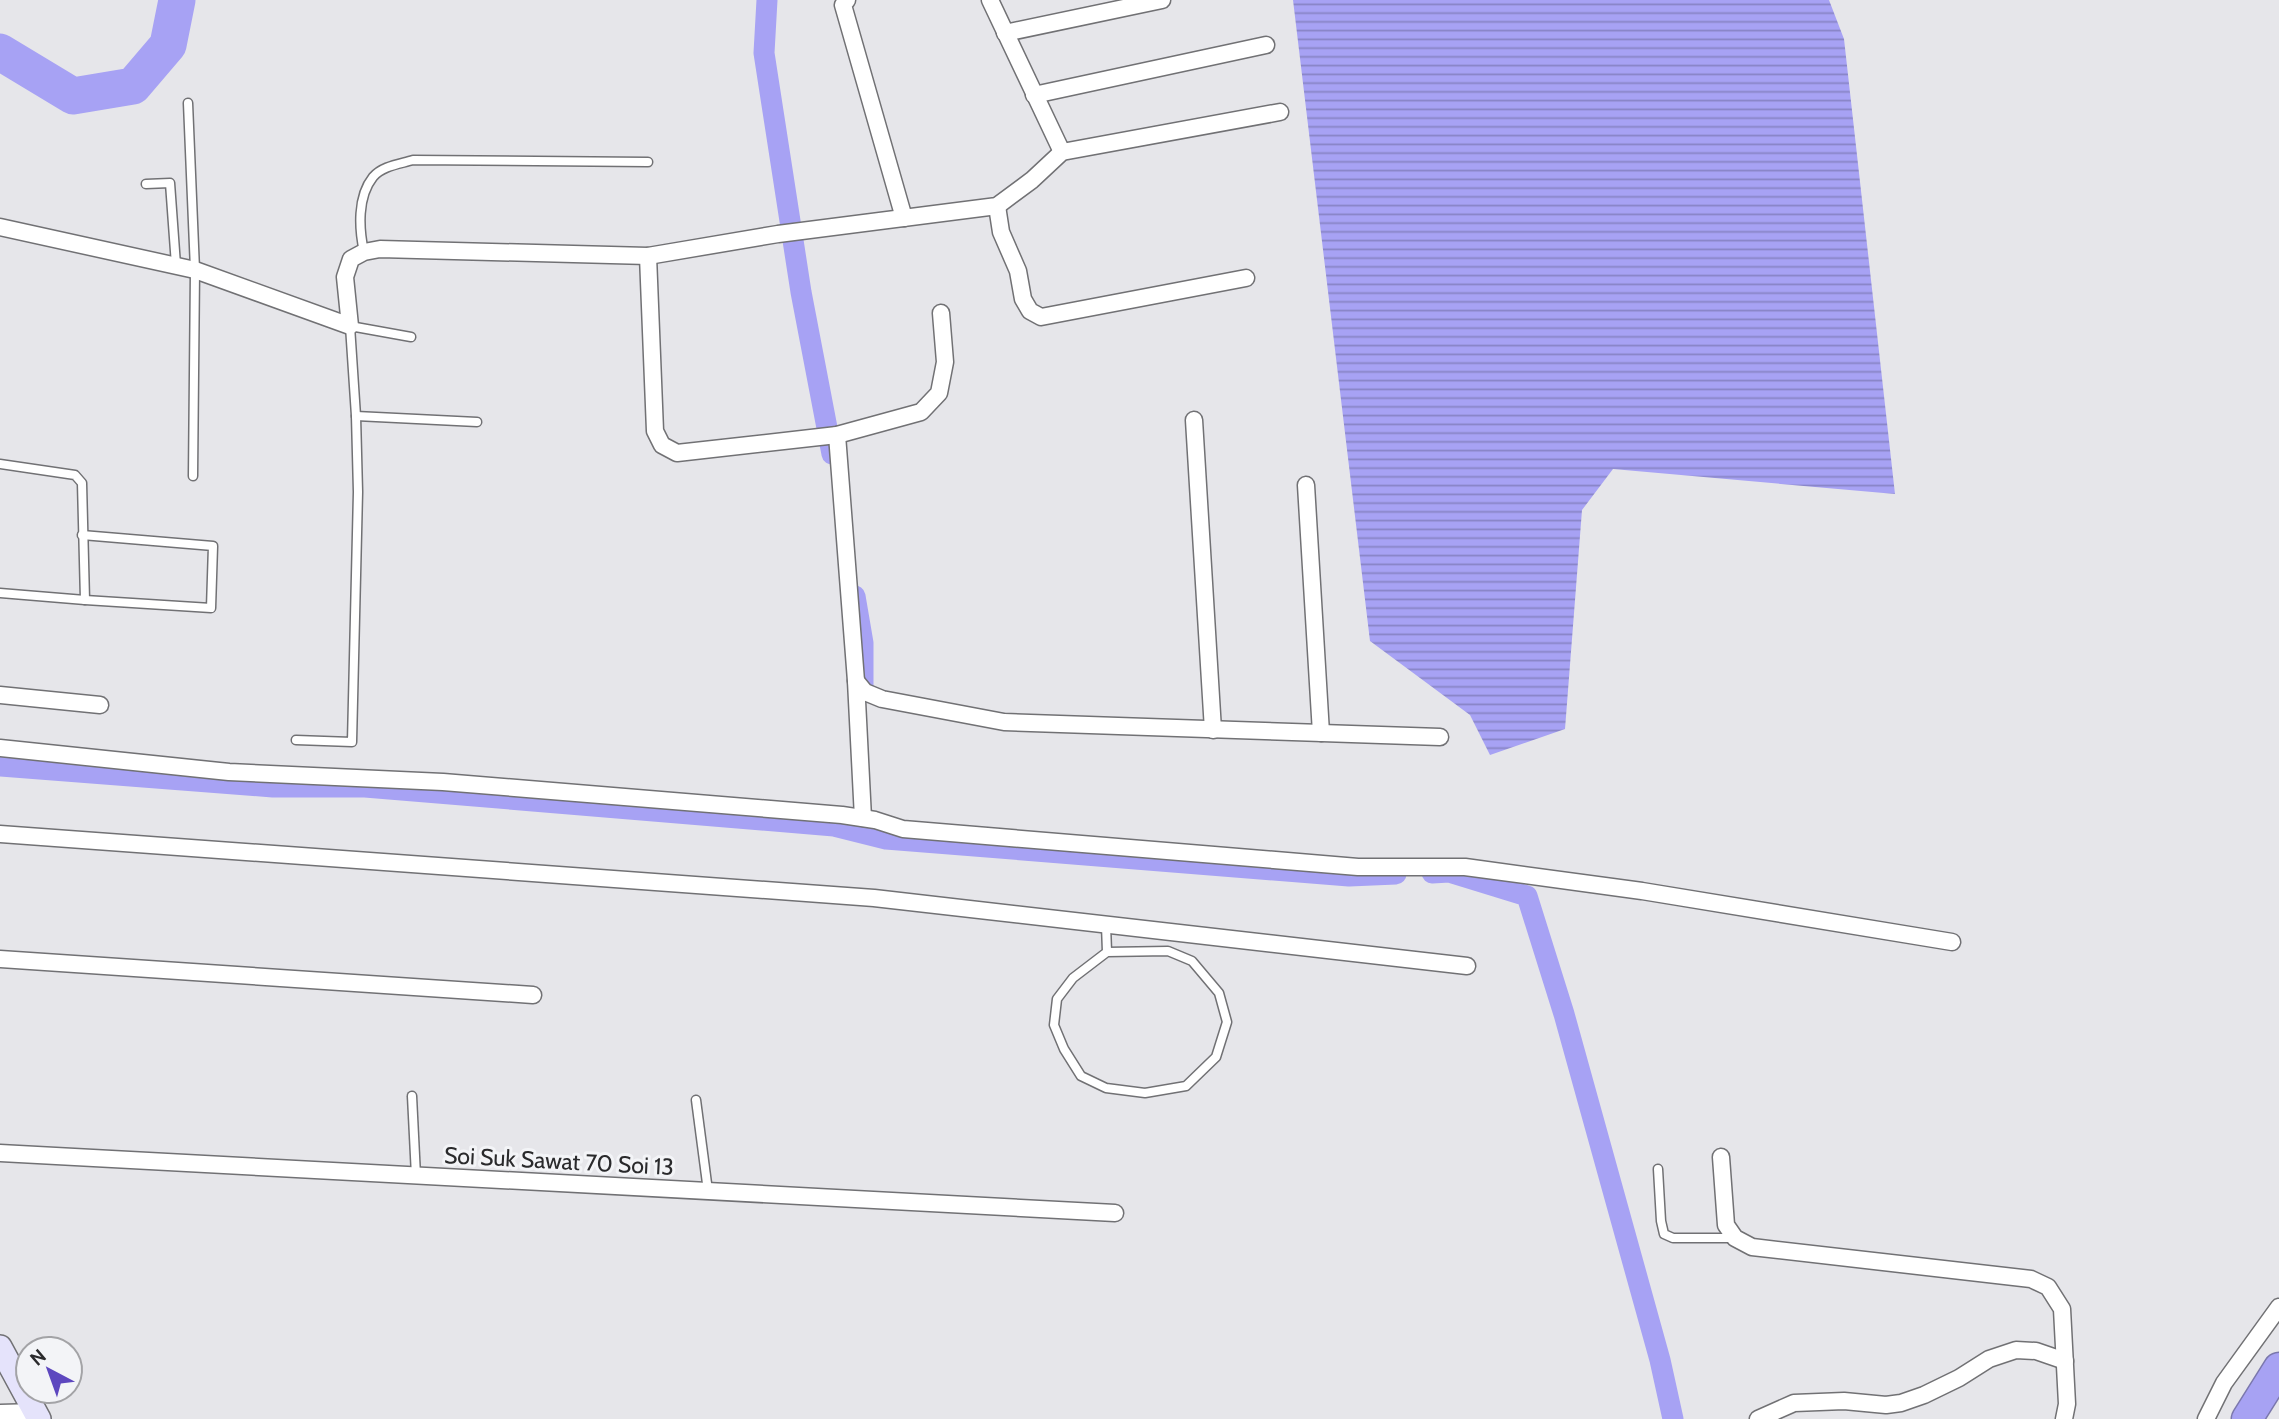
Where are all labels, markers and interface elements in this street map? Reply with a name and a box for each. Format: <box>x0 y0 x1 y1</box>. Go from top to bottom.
street label: Soi Suk Sawat 70 Soi 13 <box>443 1141 675 1181</box>
north arrow <box>14 1335 84 1405</box>
text: N <box>26 1344 51 1371</box>

